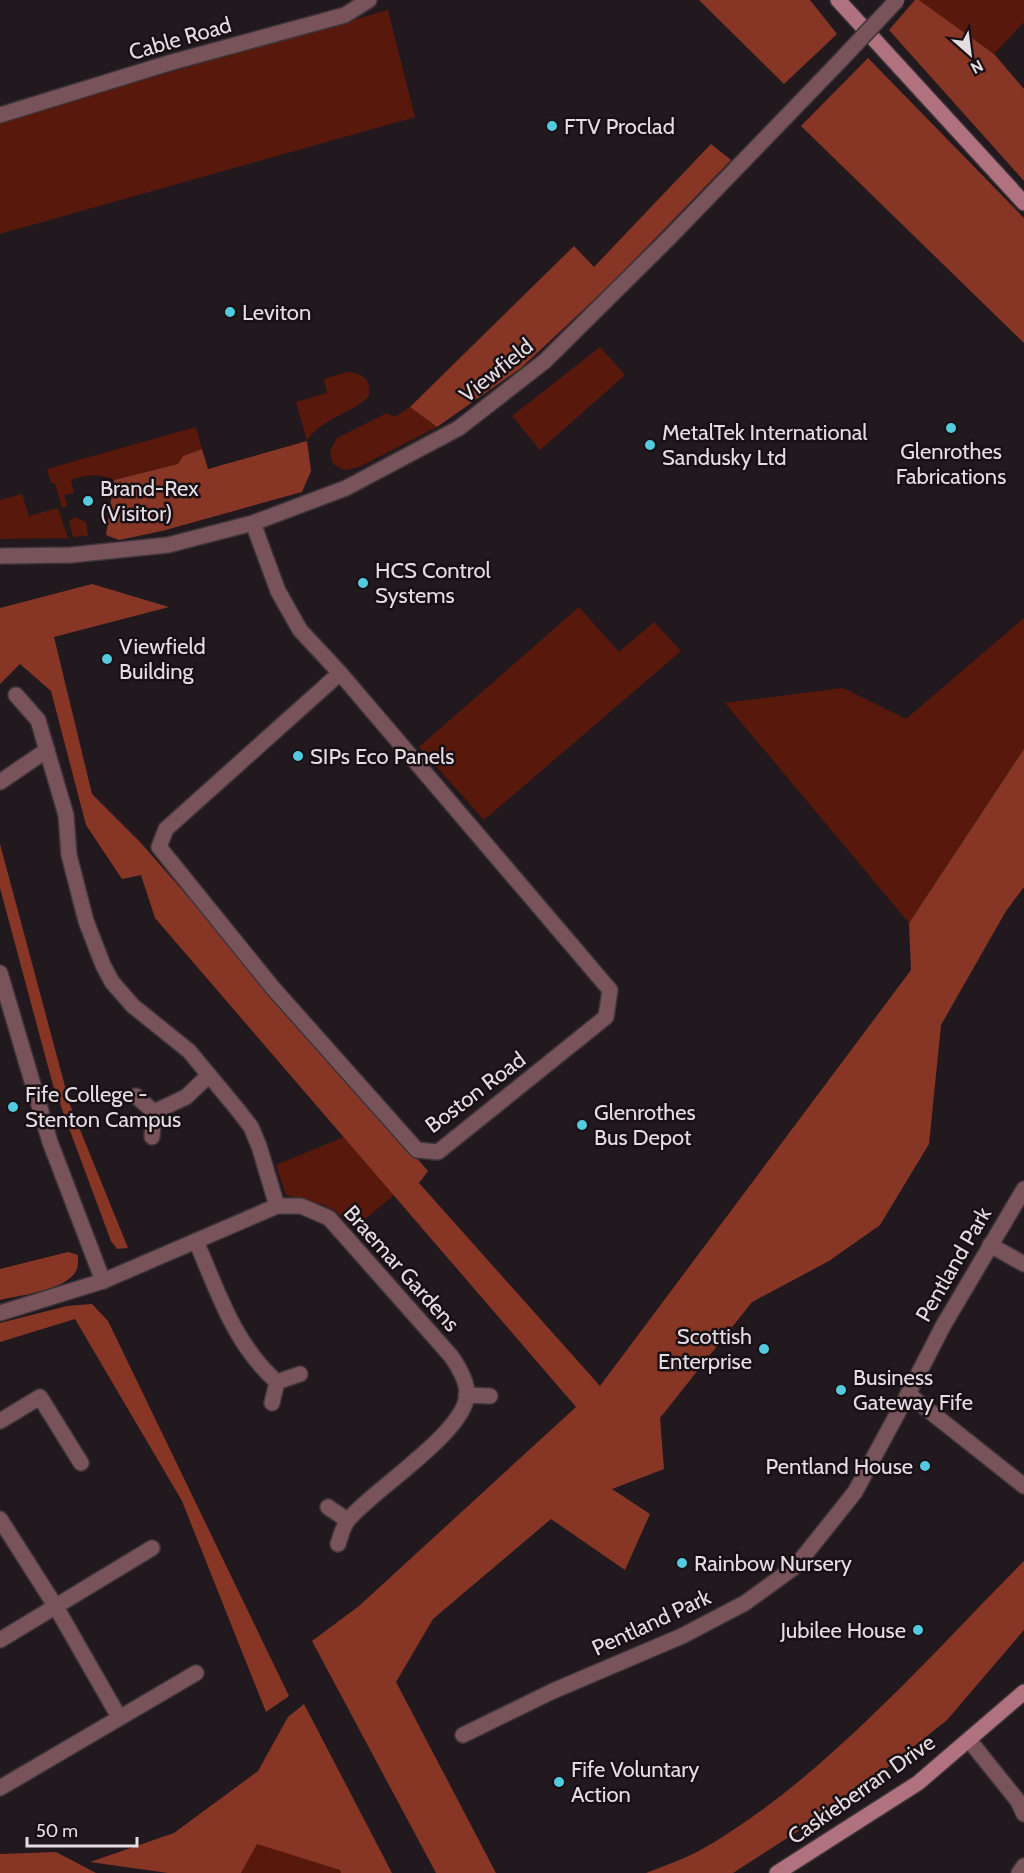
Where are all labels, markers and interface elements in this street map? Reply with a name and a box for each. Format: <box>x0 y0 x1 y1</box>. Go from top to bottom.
street label: Cable Road <box>126 11 234 66</box>
north arrow <box>940 24 1000 84</box>
text: N <box>967 56 986 78</box>
place label: FTV Proclad <box>564 113 675 140</box>
marker: FTV Proclad <box>545 119 559 133</box>
place label: Leviton <box>242 299 311 326</box>
marker: Leviton <box>223 305 237 319</box>
street label: Viewfield <box>454 333 539 408</box>
place label: MetalTek International Sandusky Ltd <box>662 419 868 471</box>
marker: Glenrothes Fabrications <box>944 421 958 435</box>
marker: MetalTek International Sandusky Ltd <box>643 438 657 452</box>
place label: Glenrothes Fabrications <box>896 438 1006 490</box>
place label: Brand-Rex (Visitor) <box>100 475 199 527</box>
marker: Brand-Rex (Visitor) <box>81 494 95 508</box>
place label: HCS Control Systems <box>375 557 492 609</box>
marker: HCS Control Systems <box>356 576 370 590</box>
place label: Viewfield Building <box>119 633 206 685</box>
marker: Viewfield Building <box>100 652 114 666</box>
place label: SIPs Eco Panels <box>310 743 454 770</box>
marker: SIPs Eco Panels <box>291 749 305 763</box>
street label: Boston Road <box>420 1046 531 1139</box>
place label: Fife College - Stenton Campus <box>25 1081 181 1133</box>
place label: Glenrothes Bus Depot <box>594 1099 696 1151</box>
marker: Fife College - Stenton Campus <box>6 1100 20 1114</box>
marker: Glenrothes Bus Depot <box>575 1118 589 1132</box>
street label: Braemar Gardens <box>338 1200 465 1337</box>
street label: Pentland Park <box>910 1202 997 1326</box>
place label: Scottish Enterprise <box>658 1323 752 1375</box>
marker: Scottish Enterprise <box>757 1342 771 1356</box>
place label: Business Gateway Fife <box>853 1364 973 1416</box>
marker: Business Gateway Fife <box>834 1383 848 1397</box>
place label: Pentland House <box>765 1453 913 1480</box>
marker: Pentland House <box>918 1459 932 1473</box>
place label: Rainbow Nursery <box>694 1550 852 1577</box>
marker: Rainbow Nursery <box>675 1556 689 1570</box>
street label: Pentland Park <box>588 1583 715 1662</box>
place label: Jubilee House <box>779 1617 906 1644</box>
marker: Jubilee House <box>911 1623 925 1637</box>
street label: Caskieberran Drive <box>783 1729 940 1850</box>
place label: Fife Voluntary Action <box>571 1756 699 1808</box>
marker: Fife Voluntary Action <box>552 1775 566 1789</box>
scale bar <box>27 1810 136 1848</box>
text: 50 m <box>36 1820 78 1842</box>

